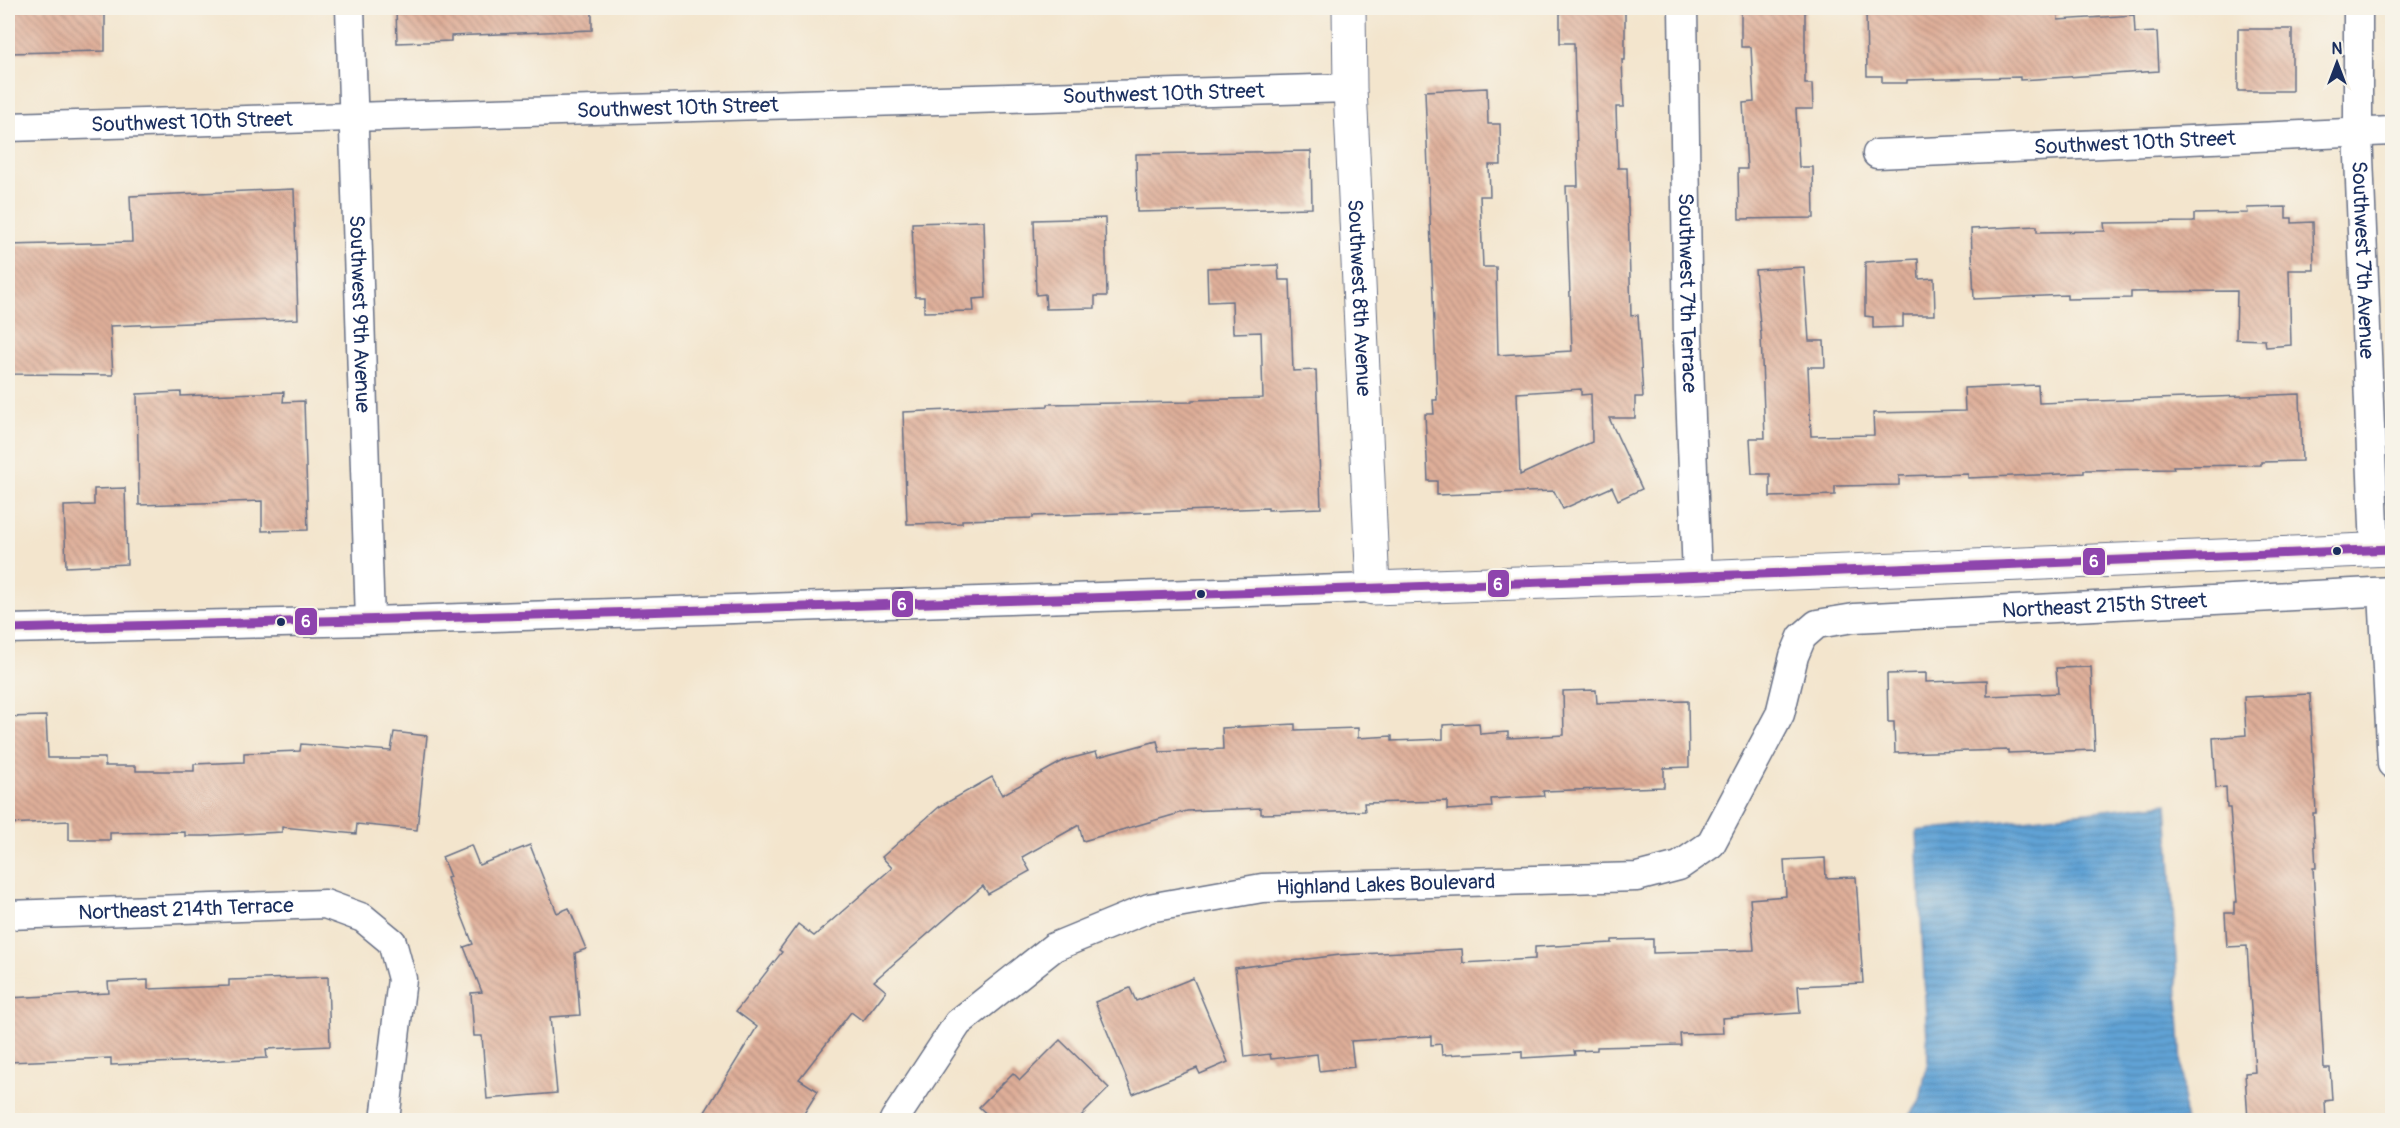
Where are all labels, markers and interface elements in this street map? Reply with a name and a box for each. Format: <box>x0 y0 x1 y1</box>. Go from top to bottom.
north arrow <box>2307 33 2367 93</box>
text: N <box>2332 39 2343 59</box>
street label: Southwest 10th Street <box>1062 77 1265 110</box>
street label: Southwest 10th Street <box>576 92 780 124</box>
street label: Southwest 10th Street <box>91 106 294 139</box>
street label: Southwest 10th Street <box>2033 125 2237 161</box>
street label: Southwest 7th Avenue <box>2345 160 2380 360</box>
street label: Southwest 7th Terrace <box>1672 193 1703 394</box>
street label: Southwest 8th Avenue <box>1341 199 1377 398</box>
street label: Southwest 9th Avenue <box>343 215 376 414</box>
unlabelled marker <box>2331 545 2343 557</box>
line badge: 6 <box>2082 547 2106 576</box>
text: 6 <box>2089 552 2099 572</box>
line badge: 6 <box>1487 569 1510 598</box>
text: 6 <box>1493 575 1503 595</box>
street label: Northeast 215th Street <box>2001 587 2208 625</box>
unlabelled marker <box>1195 588 1207 600</box>
line badge: 6 <box>891 590 914 618</box>
text: 6 <box>897 595 907 615</box>
line badge: 6 <box>294 607 318 636</box>
text: 6 <box>301 612 311 632</box>
unlabelled marker <box>275 616 287 628</box>
street label: Highland Lakes Boulevard <box>1276 868 1496 902</box>
street label: Northeast 214th Terrace <box>78 892 295 927</box>

